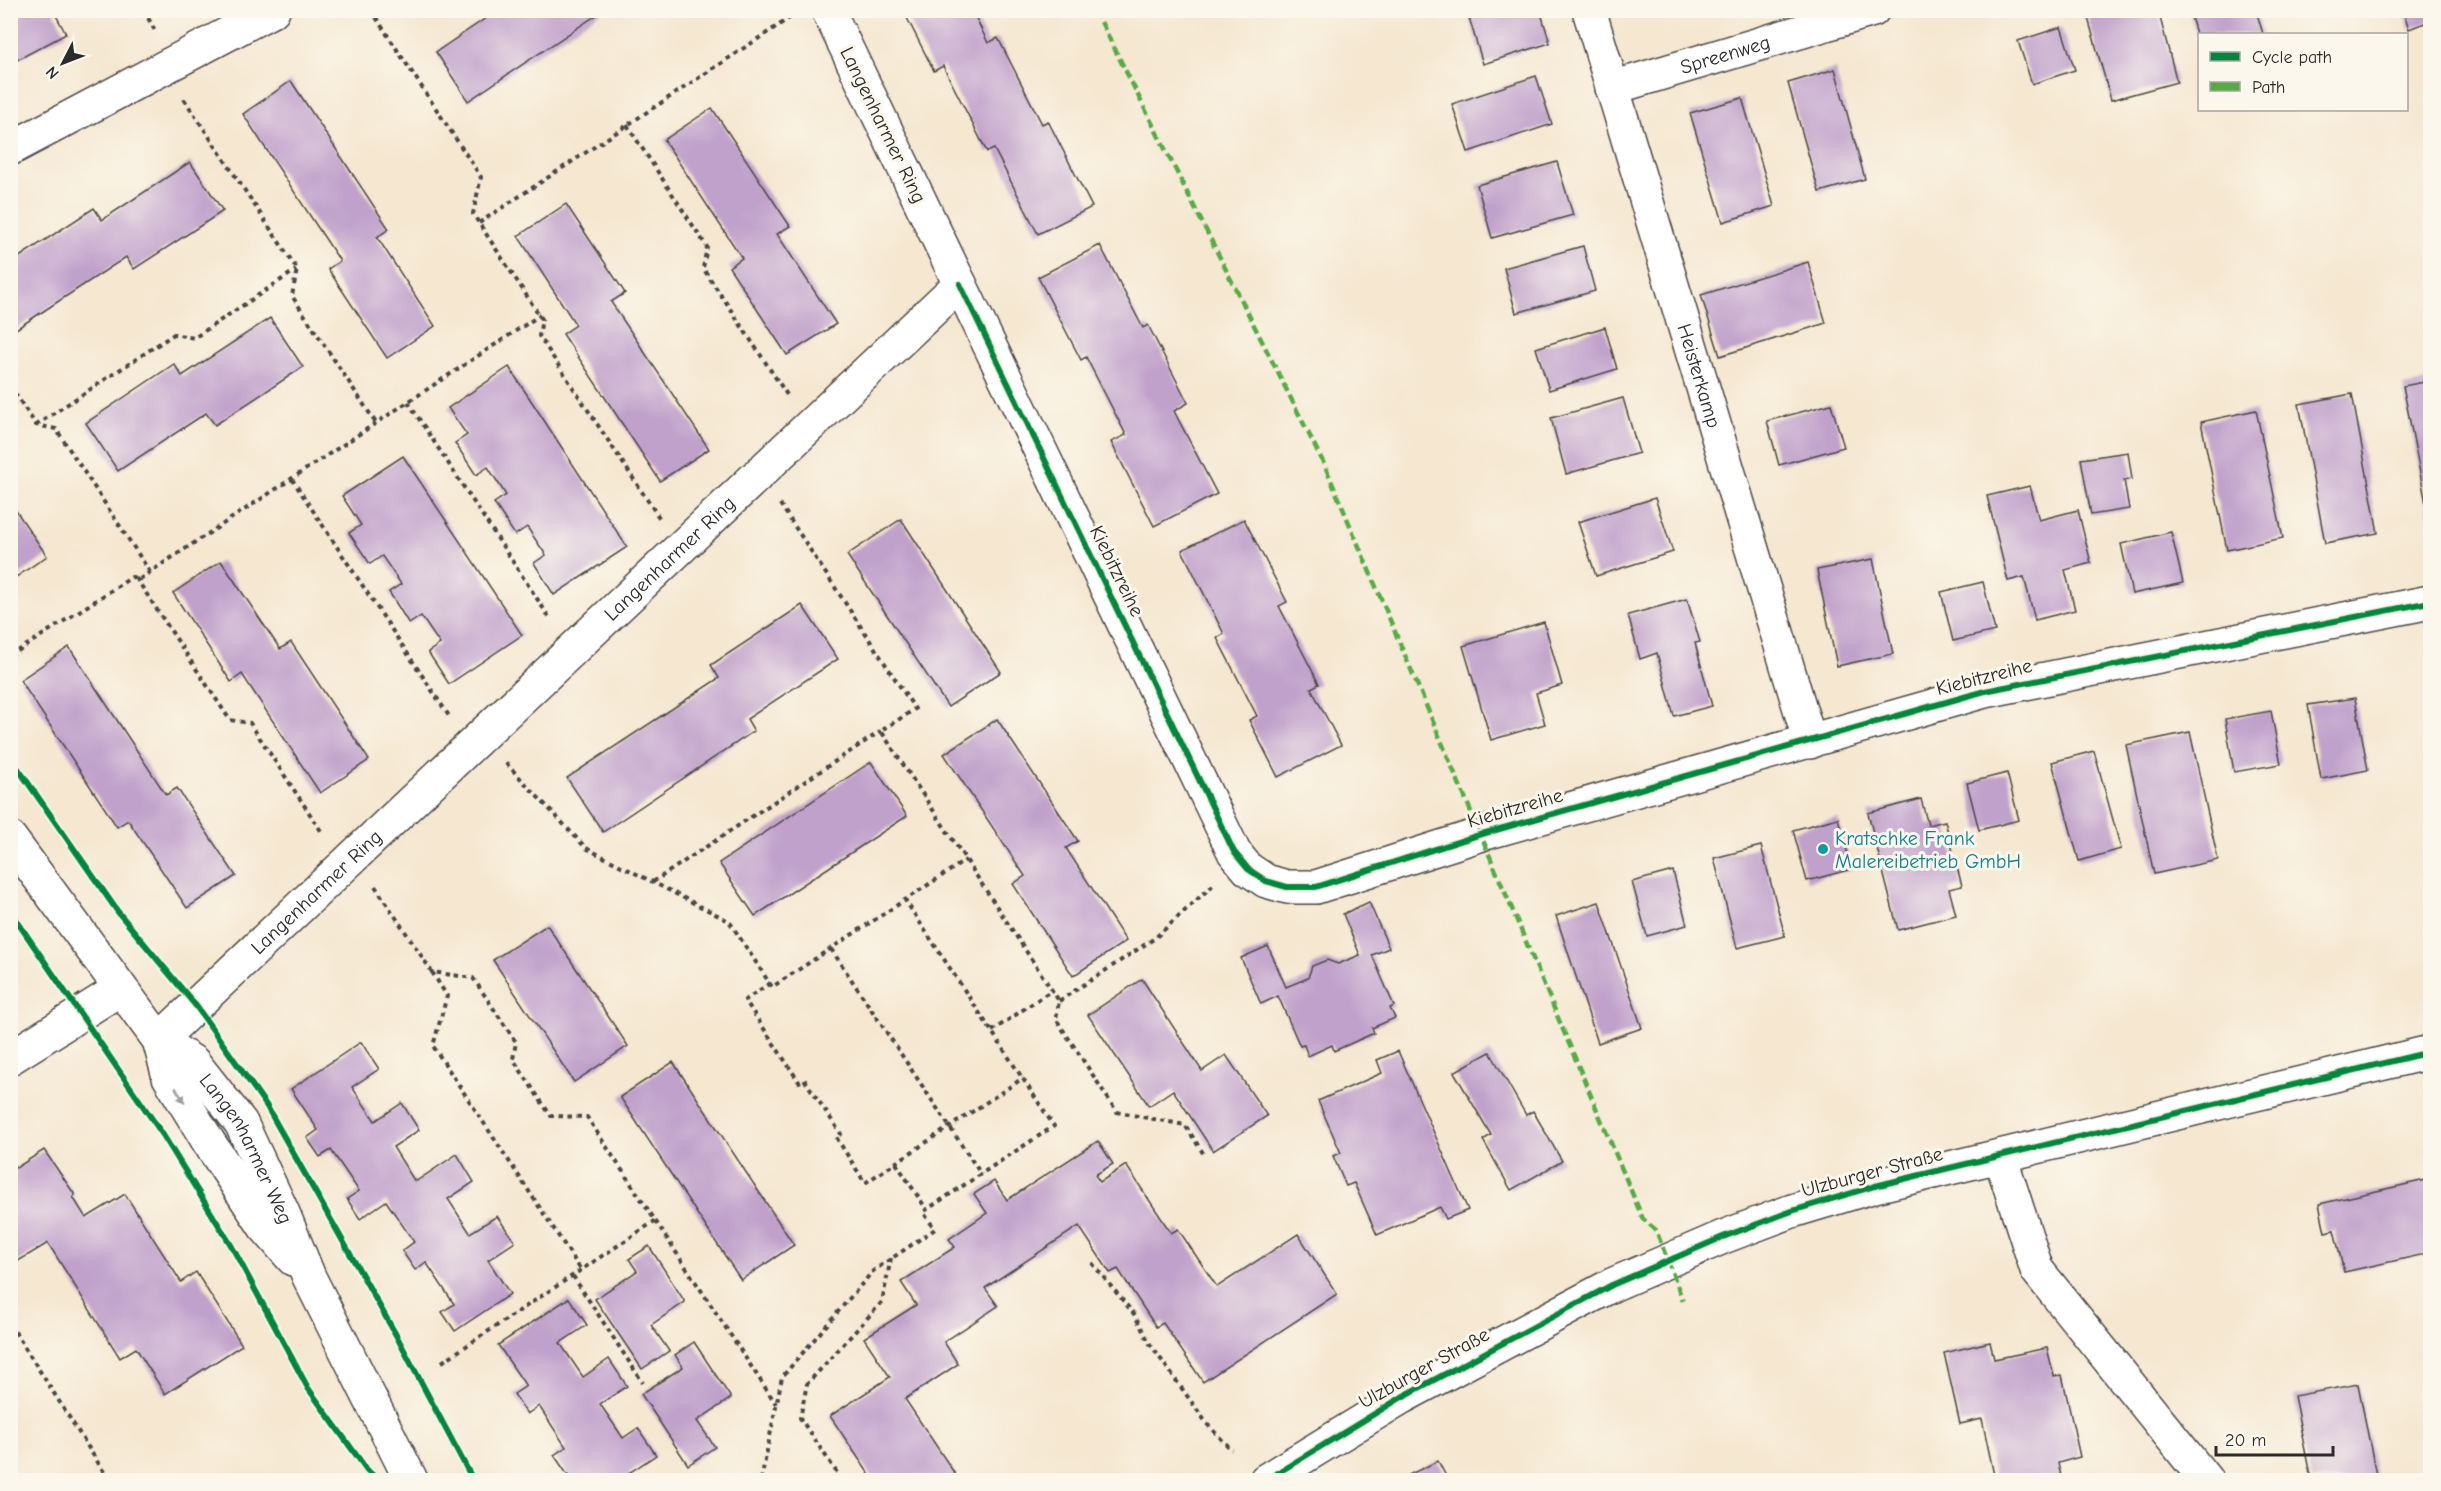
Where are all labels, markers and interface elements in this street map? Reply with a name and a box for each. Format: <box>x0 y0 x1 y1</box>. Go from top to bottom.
street label: Spreenweg <box>1677 30 1773 78</box>
north arrow <box>33 33 93 93</box>
legend <box>2198 33 2408 111</box>
street label: Langenharmer Ring <box>835 43 931 207</box>
text: Cycle path <box>2252 47 2332 68</box>
text: N <box>42 62 63 82</box>
text: Path <box>2252 77 2285 98</box>
street label: Heisterkamp <box>1673 321 1726 430</box>
street label: Langenharmer Ring <box>599 491 740 625</box>
street label: Kiebitzreihe <box>1085 522 1149 620</box>
street label: Kiebitzreihe <box>1934 654 2034 700</box>
street label: Kiebitzreihe <box>1465 783 1565 833</box>
street label: Langenharmer Ring <box>246 825 386 959</box>
place label: Kratschke Frank Malereibetrieb GmbH <box>1835 827 2021 873</box>
marker: Kratschke Frank Malereibetrieb GmbH <box>1816 842 1830 856</box>
street label: Langenharmer Weg <box>195 1069 298 1227</box>
one-way arrow <box>174 1087 185 1103</box>
street label: Ulzburger Straße <box>1799 1142 1945 1202</box>
street label: Ulzburger Straße <box>1355 1323 1493 1413</box>
scale bar <box>2216 1419 2333 1457</box>
text: 20 m <box>2225 1430 2266 1451</box>

